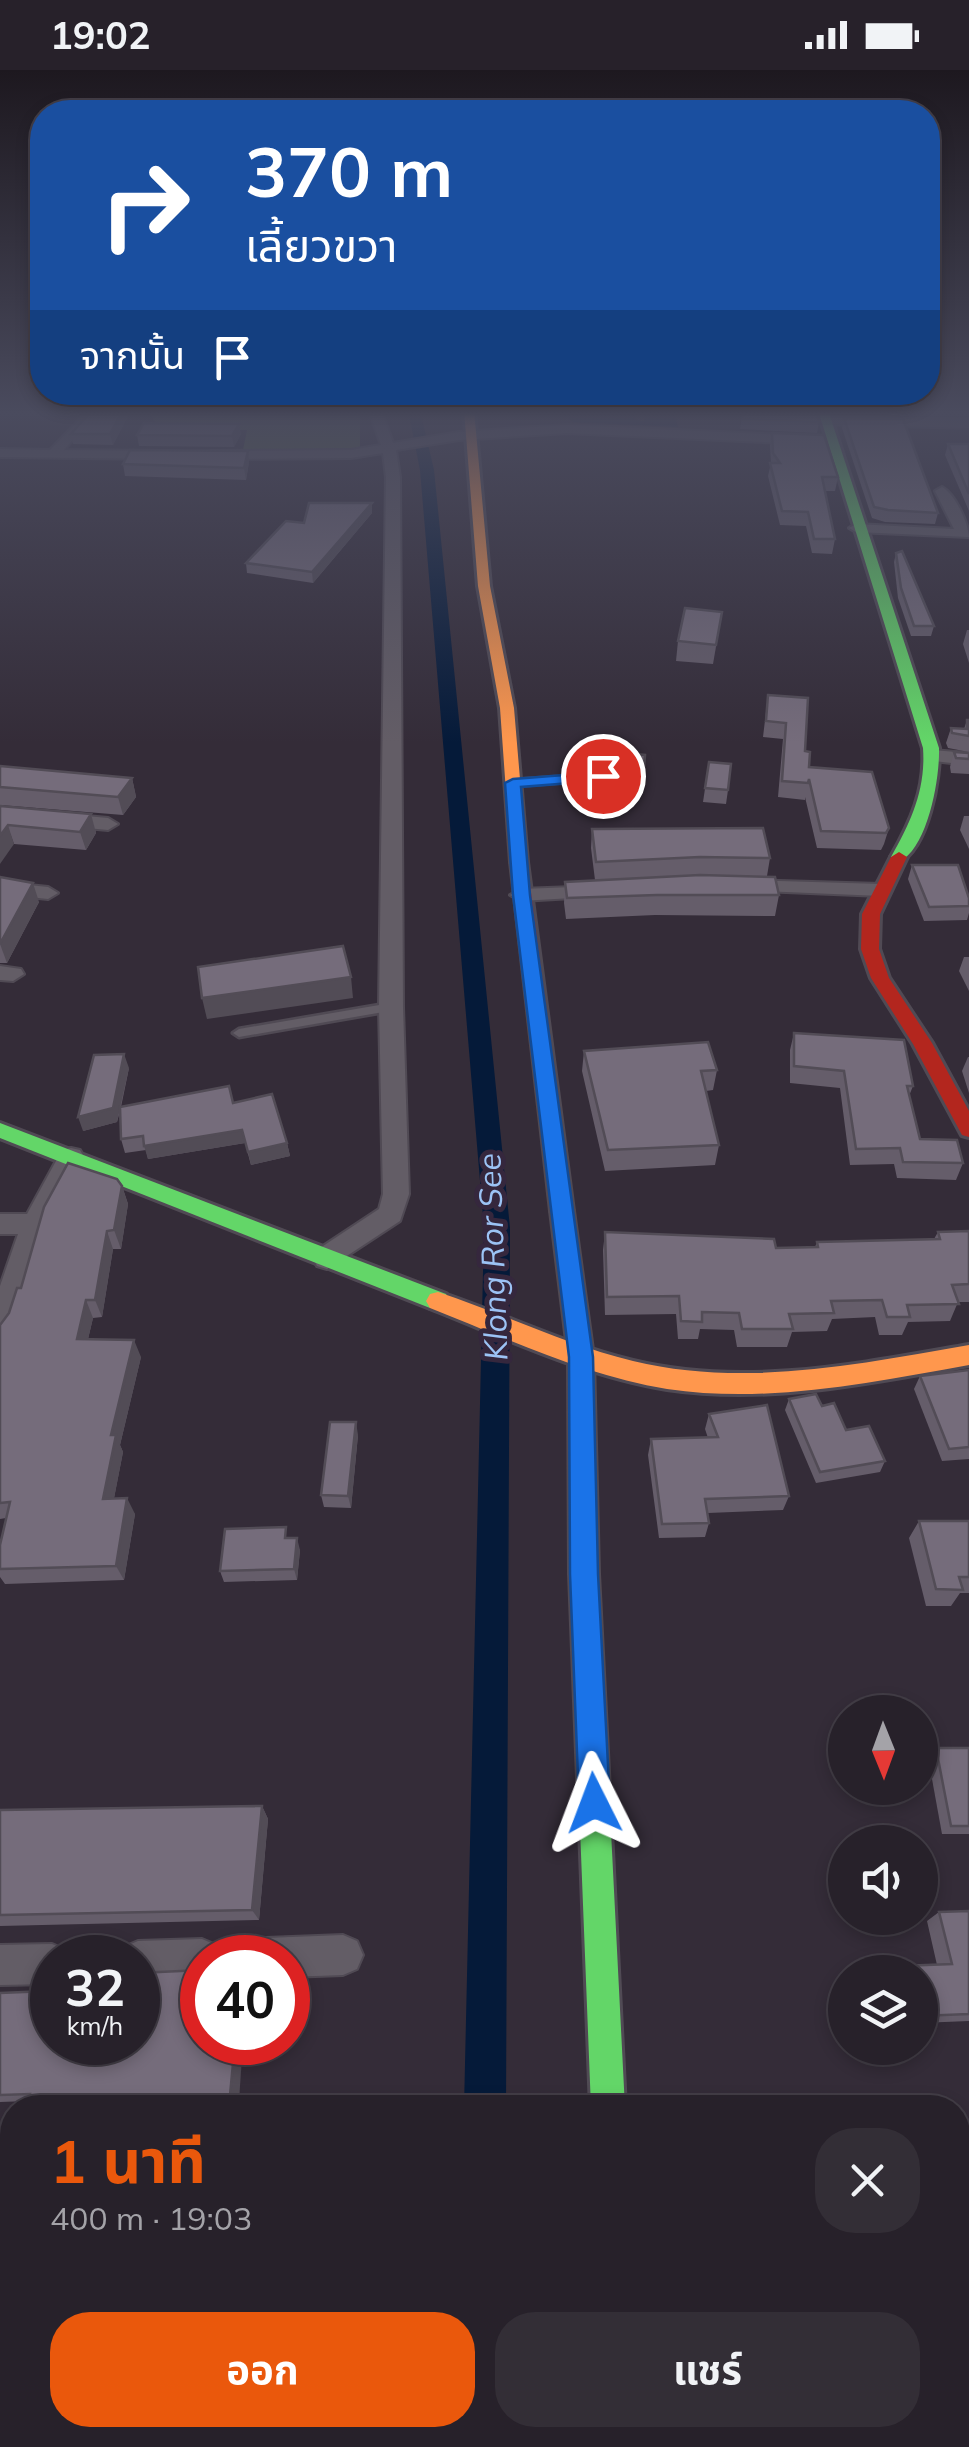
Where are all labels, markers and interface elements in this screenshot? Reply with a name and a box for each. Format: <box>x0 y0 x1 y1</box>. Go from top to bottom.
text: 19:02 <box>50 11 151 59</box>
text: 370 m <box>245 127 453 215</box>
icon: right <box>80 140 210 270</box>
text: เลี้ยวขวา <box>245 217 397 273</box>
icon: arrive <box>205 330 260 385</box>
text: จากนั้น <box>80 331 185 379</box>
pin <box>561 734 646 819</box>
icon: arrive <box>576 749 631 804</box>
water label: Klong Ror See <box>468 1153 516 1361</box>
north arrow <box>828 1695 938 1805</box>
map controls <box>828 1695 938 2065</box>
position arrow <box>542 1751 646 1855</box>
button: sound <box>828 1825 938 1935</box>
speed limit sign: 40 <box>180 1935 310 2065</box>
button: layers <box>828 1955 938 2065</box>
text: 32 <box>65 1956 125 2019</box>
text: km/h <box>67 2010 123 2041</box>
text: 1 นาที <box>50 2123 206 2198</box>
button: close <box>815 2128 920 2233</box>
text: 400 m · 19:03 <box>50 2198 252 2238</box>
button: ออก <box>50 2312 475 2427</box>
button: แชร์ <box>495 2312 920 2427</box>

